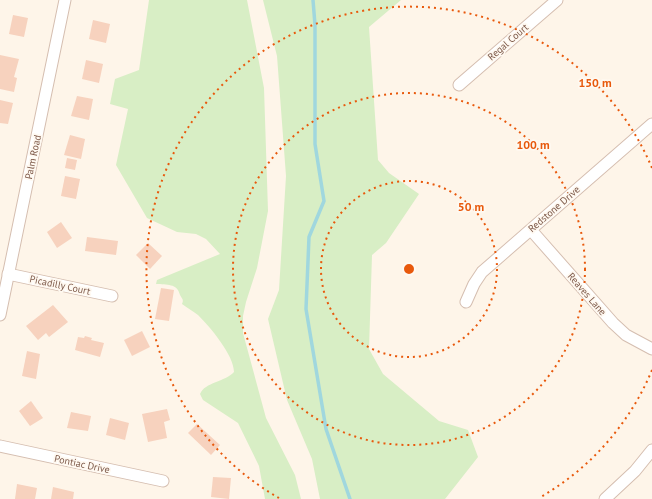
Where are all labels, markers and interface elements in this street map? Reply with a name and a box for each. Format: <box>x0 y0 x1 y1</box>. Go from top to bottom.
street label: Regal Court <box>485 20 531 63</box>
text: 150 m <box>578 75 612 90</box>
street label: Palm Road <box>22 134 44 180</box>
text: 100 m <box>516 137 550 152</box>
street label: Redstone Drive <box>525 183 583 235</box>
text: 50 m <box>458 199 484 214</box>
centre of rings <box>402 262 416 276</box>
street label: Reaves Lane <box>565 270 609 318</box>
street label: Picadilly Court <box>28 272 92 298</box>
street label: Pontiac Drive <box>53 452 111 476</box>

